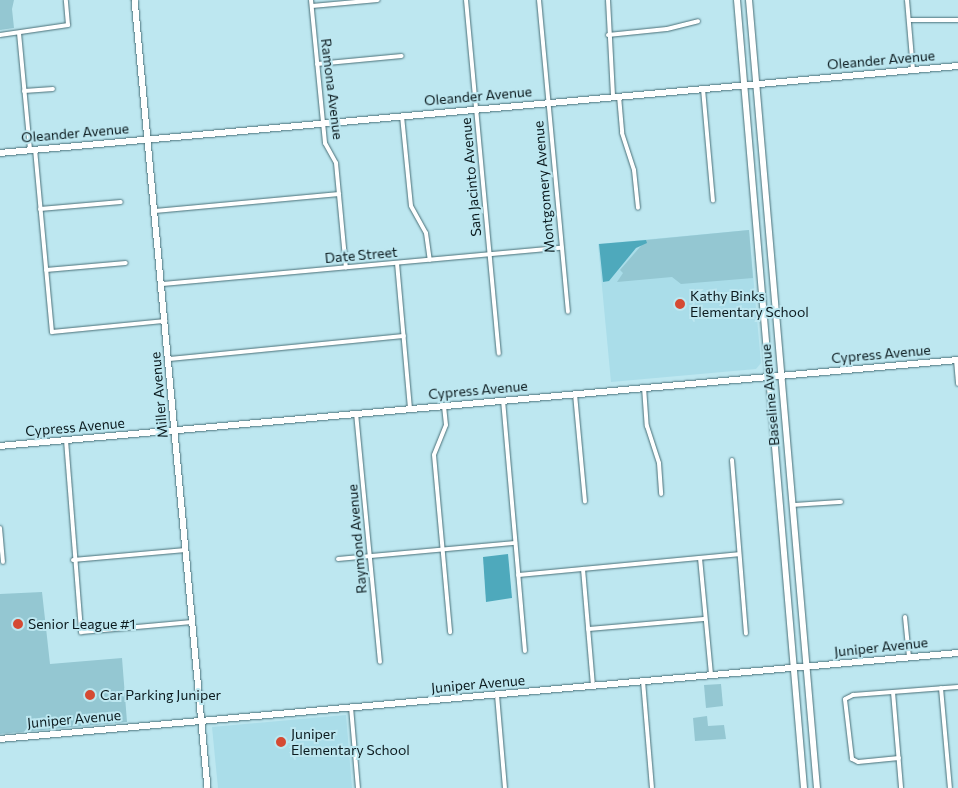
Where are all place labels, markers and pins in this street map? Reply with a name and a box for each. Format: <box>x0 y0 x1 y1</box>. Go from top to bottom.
place label: Kathy Binks Elementary School <box>690 288 809 321</box>
marker: Kathy Binks Elementary School <box>674 298 686 310</box>
place label: Senior League #1 <box>28 616 136 632</box>
marker: Senior League #1 <box>12 618 24 630</box>
place label: Car Parking Juniper <box>100 687 221 703</box>
marker: Car Parking Juniper <box>84 689 96 701</box>
place label: Juniper Elementary School <box>291 726 410 759</box>
marker: Juniper Elementary School <box>275 736 287 748</box>

